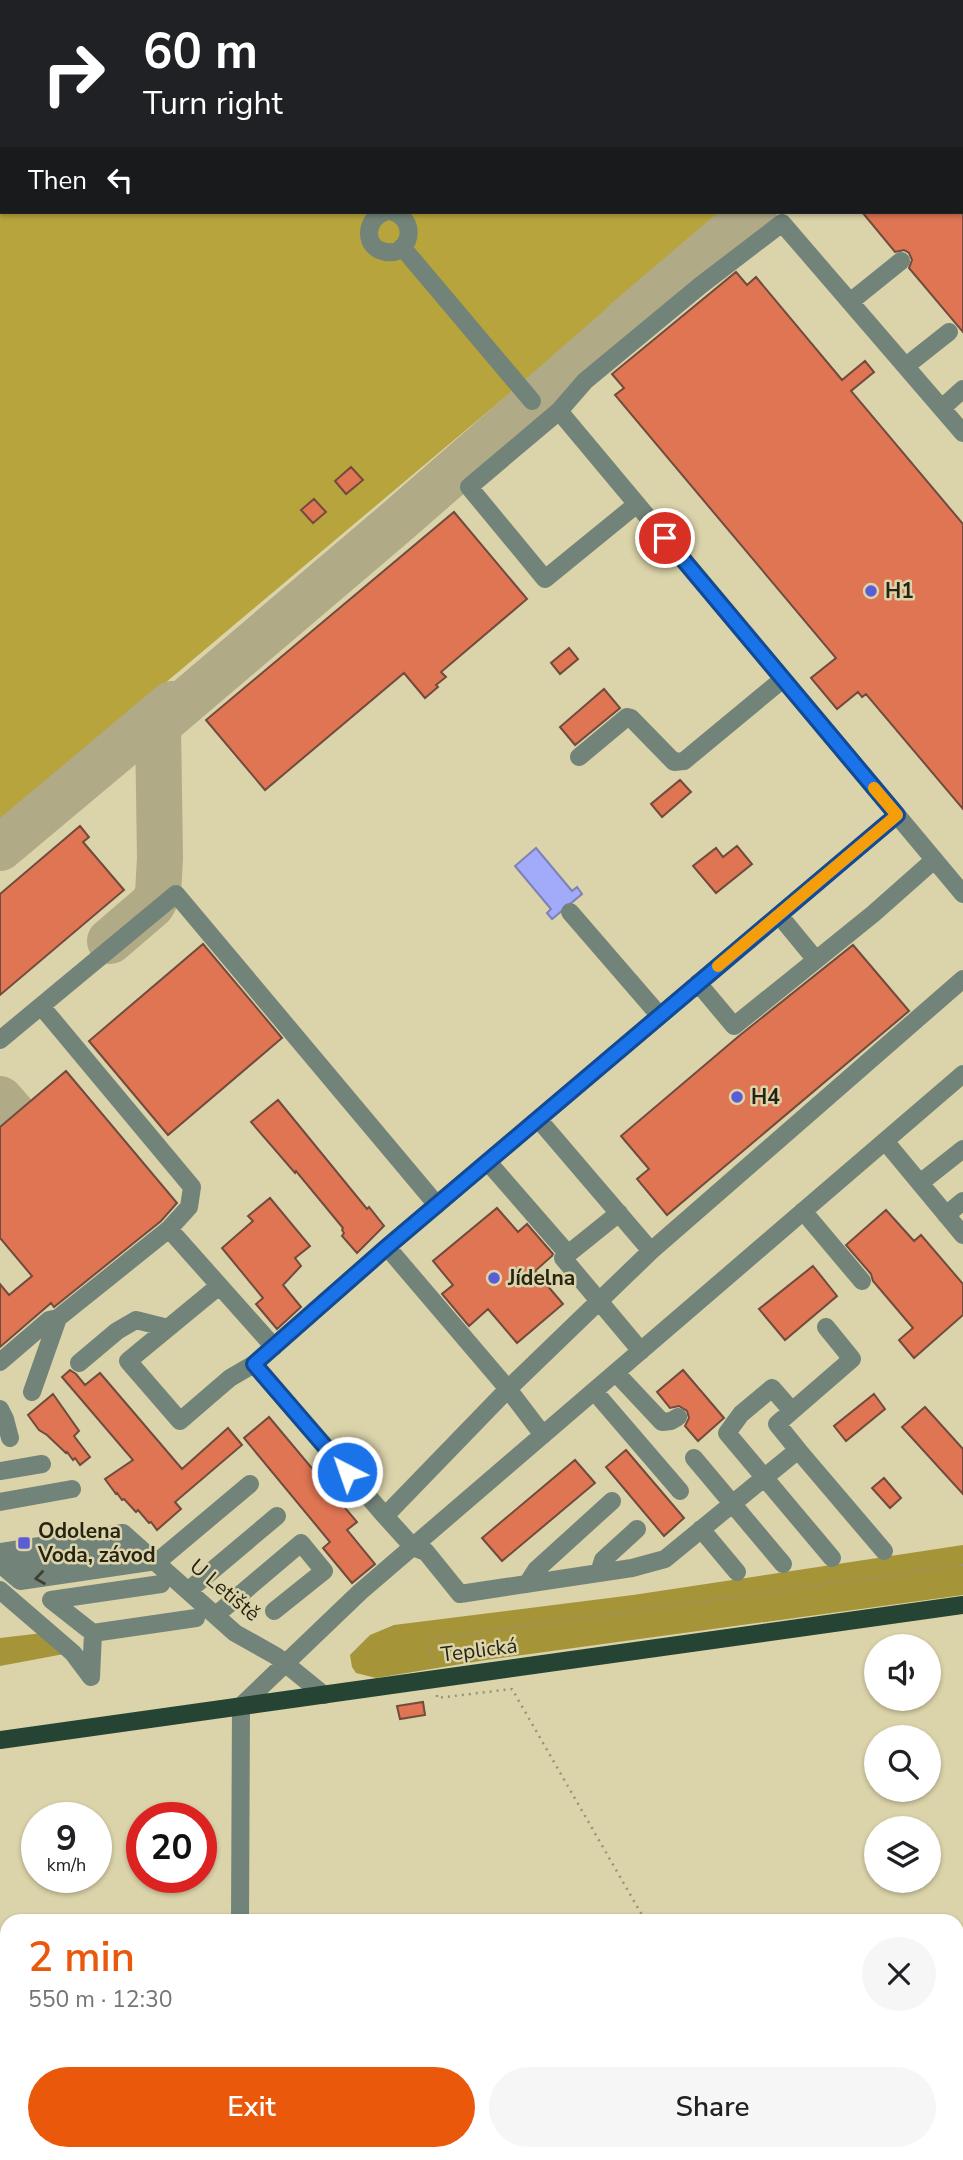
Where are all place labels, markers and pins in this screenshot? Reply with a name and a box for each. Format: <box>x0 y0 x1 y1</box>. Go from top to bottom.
pin <box>635 508 695 568</box>
place label: H1 <box>885 577 914 605</box>
marker: H1 <box>863 583 879 599</box>
place label: H4 <box>751 1083 780 1111</box>
marker: H4 <box>729 1089 745 1105</box>
place label: Jídelna <box>507 1264 575 1292</box>
marker: Jídelna <box>486 1270 502 1286</box>
place label: Odolena Voda, závod <box>37 1517 156 1569</box>
marker: Odolena Voda, závod <box>16 1535 32 1551</box>

